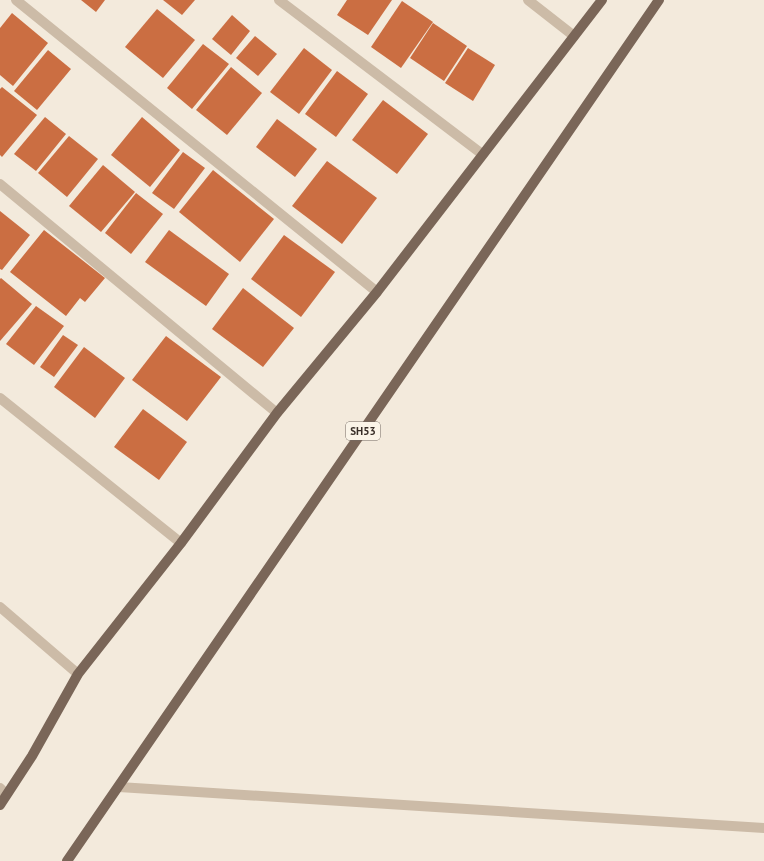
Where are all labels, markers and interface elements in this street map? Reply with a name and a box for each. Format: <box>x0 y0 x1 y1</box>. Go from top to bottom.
road number: SH53 <box>346 422 380 440</box>

